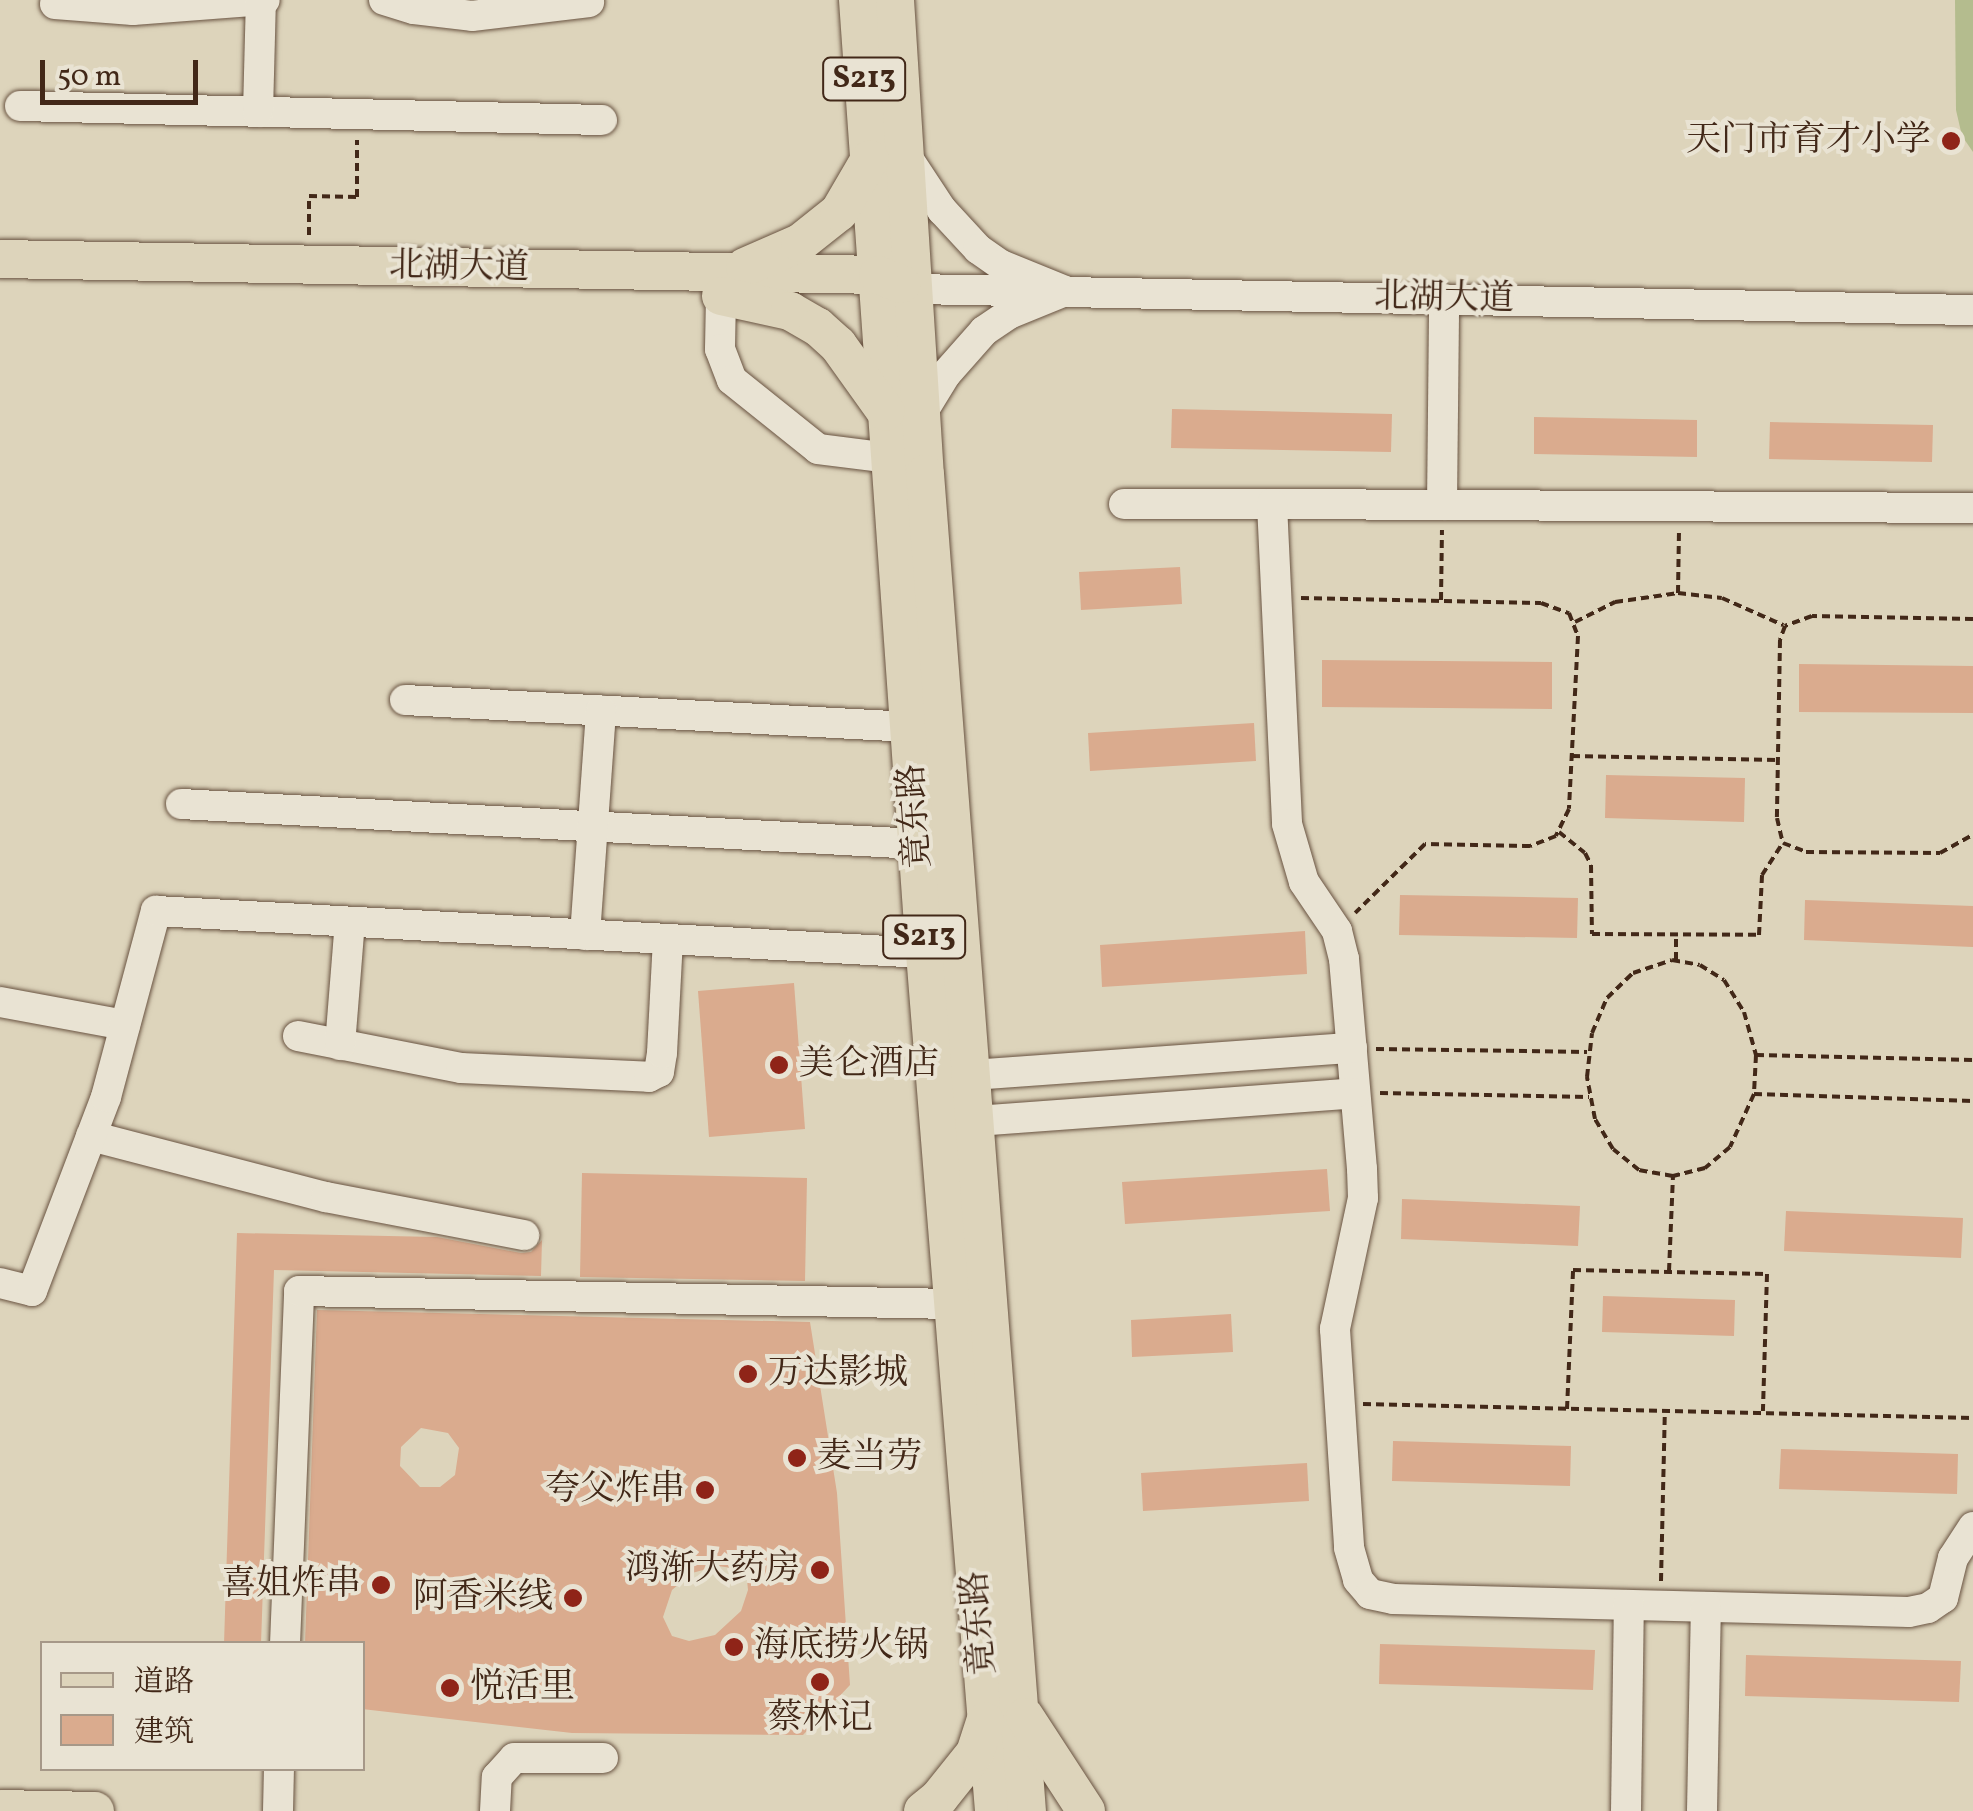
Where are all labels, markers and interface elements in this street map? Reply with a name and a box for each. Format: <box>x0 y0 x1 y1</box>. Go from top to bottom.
scale bar <box>45 40 202 102</box>
road number: S213 <box>822 52 906 106</box>
text: 50 m <box>57 56 121 98</box>
place label: 天门市育才小学 <box>1686 120 1931 162</box>
marker: 天门市育才小学 <box>1940 130 1962 152</box>
street label: 北湖大道 <box>389 246 529 290</box>
street label: 北湖大道 <box>1374 277 1514 321</box>
street label: 竟东路 <box>891 762 941 870</box>
road number: S213 <box>882 910 966 964</box>
place label: 美仑酒店 <box>799 1044 939 1086</box>
marker: 美仑酒店 <box>768 1054 790 1076</box>
place label: 万达影城 <box>768 1353 908 1395</box>
marker: 万达影城 <box>737 1363 759 1385</box>
place label: 麦当劳 <box>817 1437 922 1479</box>
marker: 麦当劳 <box>786 1447 808 1469</box>
place label: 夸父炸串 <box>545 1469 685 1511</box>
marker: 夸父炸串 <box>694 1479 716 1501</box>
place label: 鸿渐大药房 <box>625 1549 800 1591</box>
marker: 鸿渐大药房 <box>809 1559 831 1581</box>
place label: 喜姐炸串 <box>221 1564 361 1606</box>
street label: 竟东路 <box>955 1569 1005 1677</box>
marker: 喜姐炸串 <box>370 1574 392 1596</box>
place label: 阿香米线 <box>413 1577 553 1619</box>
marker: 阿香米线 <box>562 1587 584 1609</box>
place label: 海底捞火锅 <box>754 1626 929 1668</box>
marker: 海底捞火锅 <box>723 1636 745 1658</box>
legend <box>40 1641 365 1771</box>
text: 道路 <box>134 1662 194 1704</box>
place label: 悦活里 <box>470 1667 575 1709</box>
marker: 蔡林记 <box>809 1671 831 1693</box>
marker: 悦活里 <box>439 1677 461 1699</box>
place label: 蔡林记 <box>768 1698 872 1740</box>
text: 建筑 <box>134 1712 194 1754</box>

